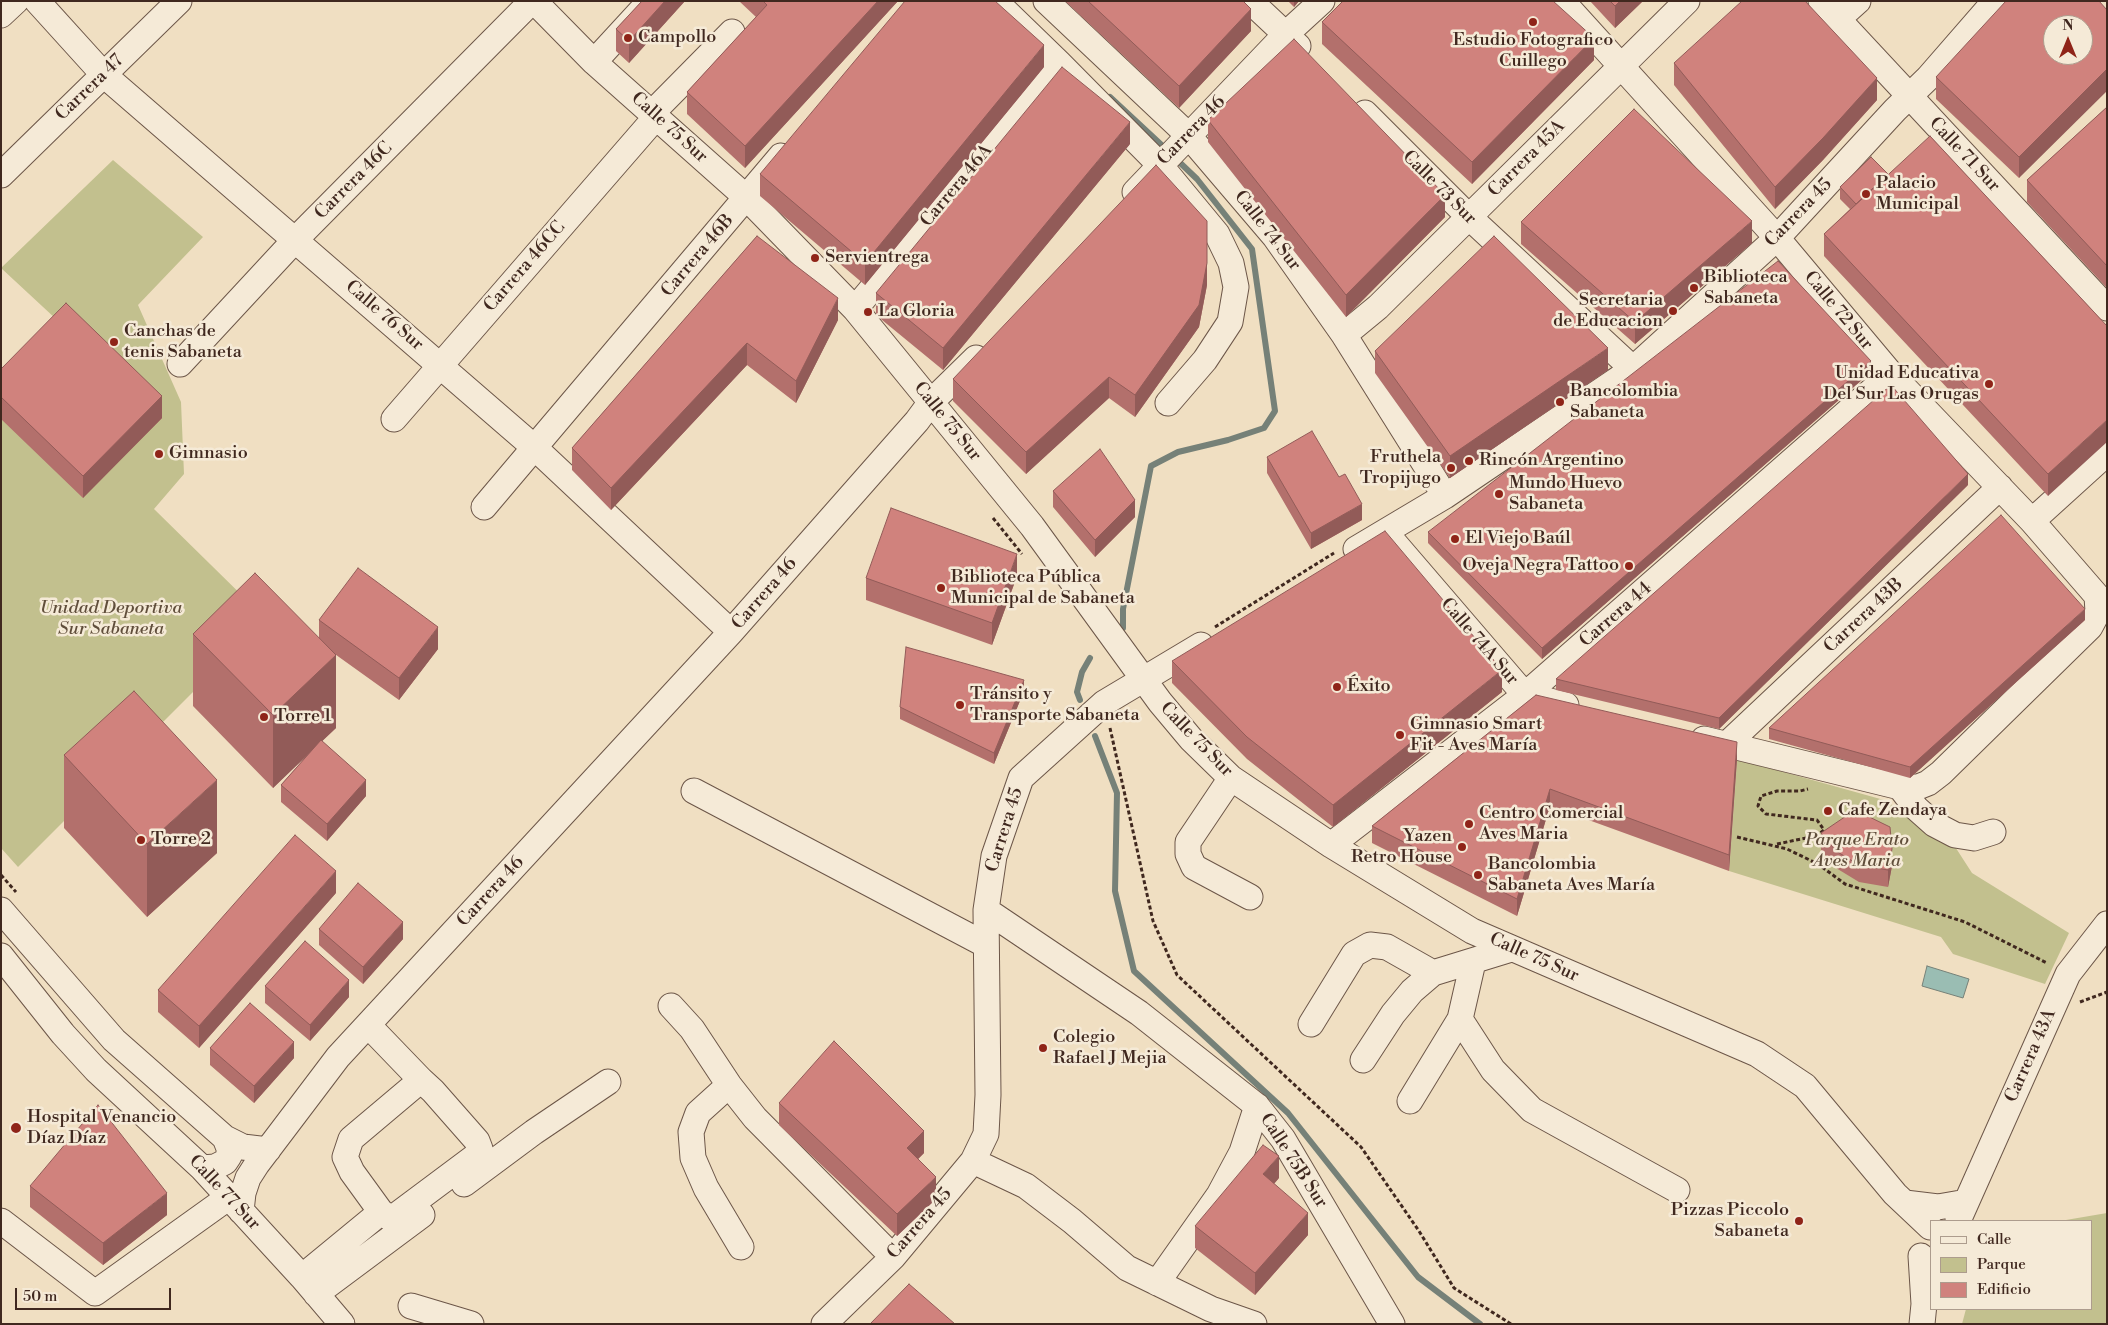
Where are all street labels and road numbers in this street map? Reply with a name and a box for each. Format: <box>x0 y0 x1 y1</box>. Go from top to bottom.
street label: Carrera 47 <box>52 50 128 126</box>
street label: Calle 75 Sur <box>626 88 712 168</box>
street label: Carrera 46 <box>1154 92 1230 170</box>
street label: Calle 71 Sur <box>1924 113 2004 197</box>
street label: Carrera 45A <box>1484 116 1570 202</box>
street label: Carrera 46C <box>311 138 397 224</box>
street label: Carrera 46A <box>916 140 998 232</box>
street label: Calle 73 Sur <box>1397 146 1481 230</box>
street label: Carrera 45 <box>1761 174 1837 252</box>
street label: Calle 74 Sur <box>1229 187 1305 275</box>
street label: Carrera 46B <box>657 210 739 302</box>
street label: Carrera 46CC <box>480 217 570 317</box>
street label: Calle 72 Sur <box>1799 267 1877 355</box>
street label: Calle 76 Sur <box>341 276 427 356</box>
street label: Calle 75 Sur <box>909 378 985 466</box>
street label: Carrera 46 <box>728 554 802 634</box>
street label: Carrera 43B <box>1820 574 1908 658</box>
street label: Carrera 44 <box>1575 578 1657 652</box>
street label: Calle 74A Sur <box>1435 594 1523 690</box>
street label: Calle 75 Sur <box>1155 698 1237 782</box>
street label: Carrera 45 <box>982 785 1028 875</box>
street label: Carrera 46 <box>453 852 529 932</box>
street label: Calle 75 Sur <box>1486 929 1582 987</box>
street label: Carrera 43A <box>2001 1006 2061 1106</box>
street label: Calle 75B Sur <box>1254 1110 1332 1212</box>
street label: Calle 77 Sur <box>184 1151 264 1235</box>
street label: Carrera 45 <box>883 1184 957 1264</box>

